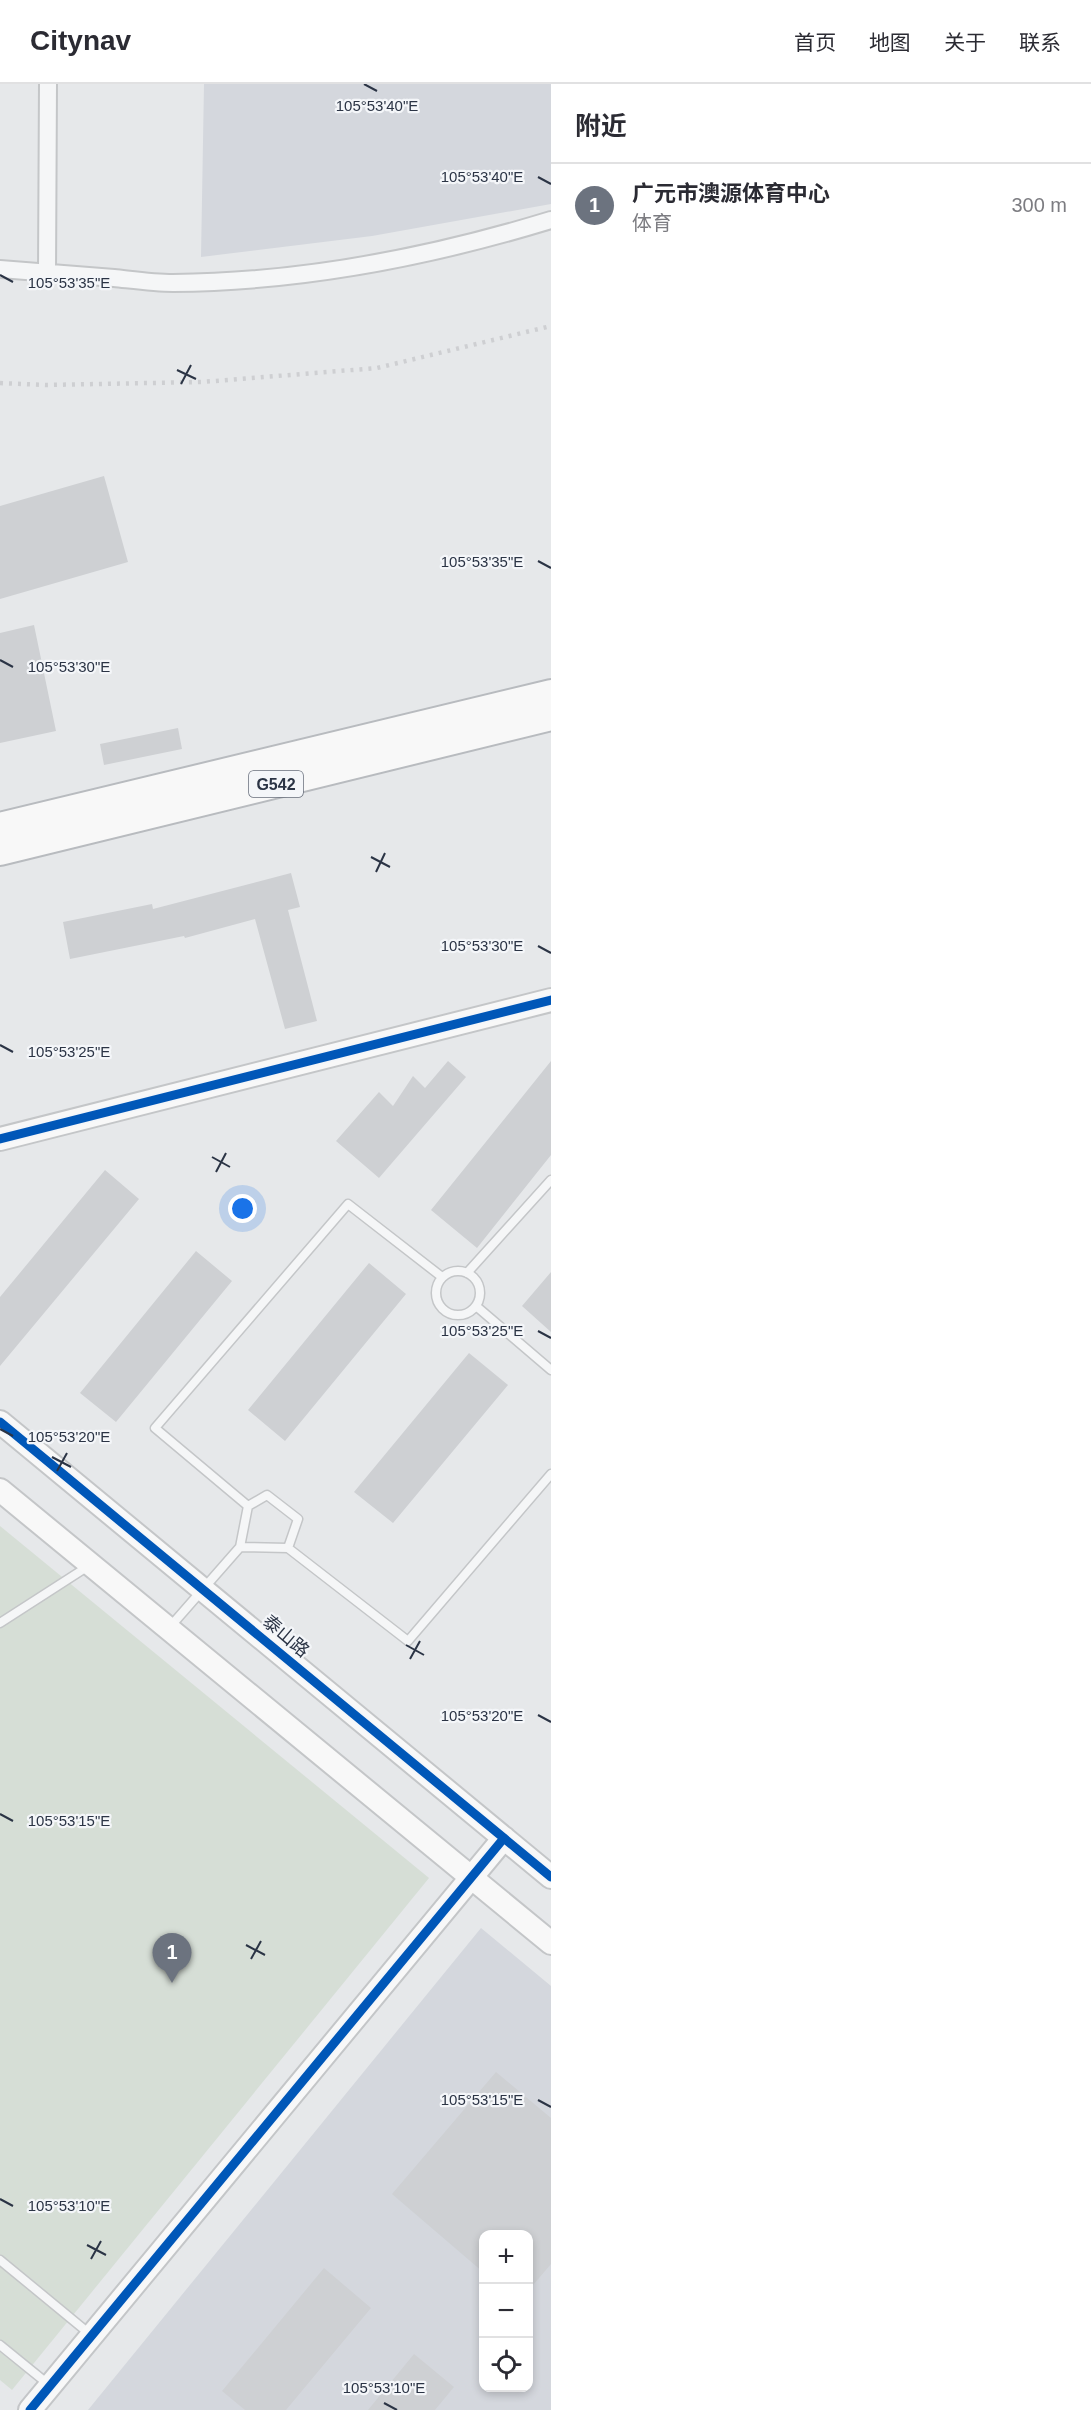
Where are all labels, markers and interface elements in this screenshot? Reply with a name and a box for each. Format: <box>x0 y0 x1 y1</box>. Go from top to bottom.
text: Citynav <box>30 25 131 56</box>
text: 首页 <box>794 31 836 54</box>
text: 地图 <box>869 31 911 54</box>
text: 关于 <box>944 31 986 54</box>
text: 联系 <box>1019 31 1061 54</box>
text: 105°53'40"E <box>336 97 418 114</box>
text: 附近 <box>575 111 627 141</box>
text: 105°53'40"E <box>441 168 523 185</box>
text: 广元市澳源体育中心 <box>632 181 830 206</box>
text: 1 <box>589 194 600 216</box>
text: 300 m <box>1011 194 1067 216</box>
text: 体育 <box>632 212 672 234</box>
text: 105°53'35"E <box>28 274 110 291</box>
text: 105°53'35"E <box>441 553 523 570</box>
text: 105°53'30"E <box>28 658 110 675</box>
road number: G542 <box>249 771 303 797</box>
text: 105°53'30"E <box>441 937 523 954</box>
text: 105°53'25"E <box>28 1043 110 1060</box>
your location <box>228 1194 257 1223</box>
text: 105°53'25"E <box>441 1322 523 1339</box>
text: 105°53'20"E <box>28 1428 110 1445</box>
street label: 泰山路 <box>259 1611 313 1661</box>
text: 105°53'20"E <box>441 1707 523 1724</box>
text: 105°53'15"E <box>28 1812 110 1829</box>
pin: 1 <box>152 1934 192 1983</box>
text: 105°53'15"E <box>441 2091 523 2108</box>
text: 105°53'10"E <box>28 2197 110 2214</box>
map controls <box>479 2230 533 2392</box>
button: + <box>479 2230 533 2284</box>
button: − <box>479 2284 533 2338</box>
button: locate <box>479 2338 533 2392</box>
text: 105°53'10"E <box>343 2379 425 2396</box>

